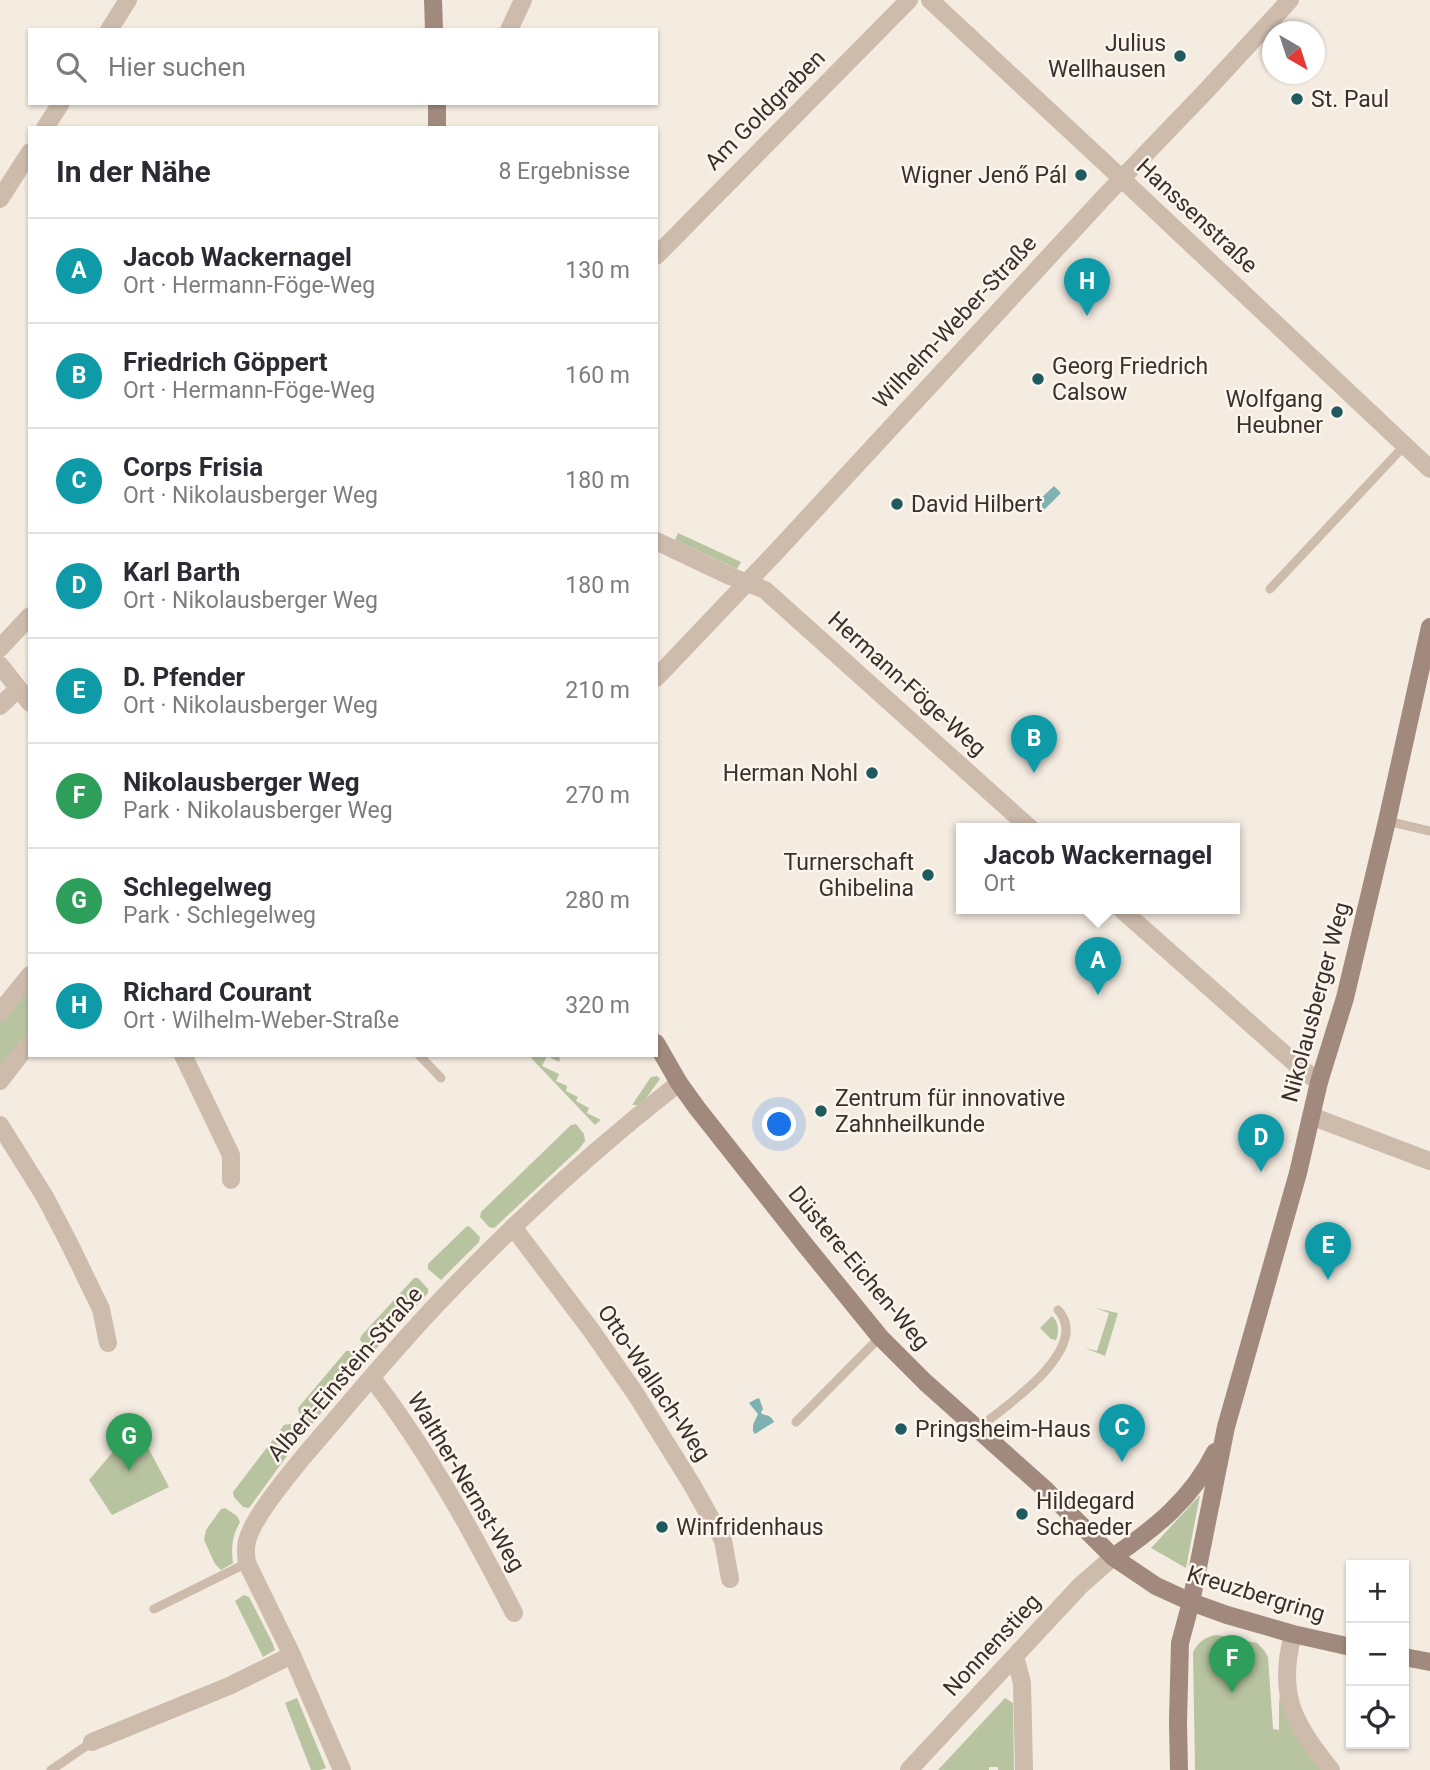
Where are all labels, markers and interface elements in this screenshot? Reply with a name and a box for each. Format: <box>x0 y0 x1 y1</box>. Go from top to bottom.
north arrow <box>1262 21 1325 84</box>
search box <box>28 28 658 105</box>
place label: Julius Wellhausen <box>1048 30 1166 83</box>
street label: Am Goldgraben <box>699 44 831 176</box>
icon: search <box>52 48 90 86</box>
marker: Julius Wellhausen <box>1172 48 1188 64</box>
text: Hier suchen <box>108 52 246 82</box>
place label: St. Paul <box>1311 86 1389 113</box>
marker: St. Paul <box>1289 91 1305 107</box>
street label: Hanssenstraße <box>1131 153 1263 279</box>
text: In der Nähe <box>56 154 211 189</box>
text: 8 Ergebnisse <box>498 158 630 185</box>
place label: Wigner Jenő Pál <box>901 162 1067 189</box>
marker: Wigner Jenő Pál <box>1073 167 1089 183</box>
street label: Wilhelm-Weber-Straße <box>868 230 1042 414</box>
text: Jacob Wackernagel <box>123 242 352 272</box>
text: A <box>71 257 87 284</box>
text: 130 m <box>565 257 630 284</box>
pin: H <box>1064 258 1110 316</box>
text: Ort · Hermann-Föge-Weg <box>123 272 375 299</box>
text: Friedrich Göppert <box>123 347 328 377</box>
place label: Georg Friedrich Calsow <box>1052 353 1208 406</box>
text: B <box>72 362 86 389</box>
text: 160 m <box>565 362 630 389</box>
marker: Georg Friedrich Calsow <box>1030 371 1046 387</box>
text: Ort · Hermann-Föge-Weg <box>123 377 375 404</box>
place label: Wolfgang Heubner <box>1225 386 1323 439</box>
marker: Wolfgang Heubner <box>1329 404 1345 420</box>
text: Corps Frisia <box>123 452 263 482</box>
text: C <box>71 467 87 494</box>
text: 180 m <box>565 467 630 494</box>
text: Ort · Nikolausberger Weg <box>123 482 378 509</box>
place label: David Hilbert <box>911 491 1042 518</box>
marker: David Hilbert <box>889 496 905 512</box>
text: Karl Barth <box>123 557 240 587</box>
text: D <box>72 572 86 599</box>
text: 180 m <box>565 572 630 599</box>
text: Ort · Nikolausberger Weg <box>123 587 378 614</box>
street label: Hermann-Föge-Weg <box>823 606 991 762</box>
text: D. Pfender <box>123 662 245 692</box>
text: E <box>73 677 85 704</box>
text: 210 m <box>565 677 630 704</box>
text: Ort · Nikolausberger Weg <box>123 692 378 719</box>
pin: B <box>1011 715 1057 773</box>
place label: Herman Nohl <box>723 760 858 787</box>
marker: Herman Nohl <box>864 765 880 781</box>
text: Nikolausberger Weg <box>123 767 360 797</box>
text: F <box>73 782 85 809</box>
text: 270 m <box>565 782 630 809</box>
text: Park · Nikolausberger Weg <box>123 797 393 824</box>
popup <box>956 823 1240 914</box>
text: Jacob Wackernagel <box>984 840 1213 870</box>
place label: Turnerschaft Ghibelina <box>784 849 914 902</box>
marker: Turnerschaft Ghibelina <box>920 867 936 883</box>
text: Ort <box>984 870 1015 897</box>
text: Schlegelweg <box>123 872 272 902</box>
text: G <box>71 887 87 914</box>
text: 280 m <box>565 887 630 914</box>
street label: Nikolausberger Weg <box>1276 899 1356 1105</box>
text: Park · Schlegelweg <box>123 902 316 929</box>
pin: A <box>1075 937 1121 995</box>
text: Richard Courant <box>123 977 312 1007</box>
text: H <box>71 992 87 1019</box>
text: 320 m <box>565 992 630 1019</box>
text: Ort · Wilhelm-Weber-Straße <box>123 1007 399 1034</box>
place label: Zentrum für innovative Zahnheilkunde <box>835 1085 1065 1138</box>
marker: Zentrum für innovative Zahnheilkunde <box>813 1103 829 1119</box>
your location <box>762 1107 796 1141</box>
pin: D <box>1238 1114 1284 1172</box>
street label: Düstere-Eichen-Weg <box>783 1181 935 1355</box>
pin: E <box>1305 1222 1351 1280</box>
street label: Albert-Einstein-Straße <box>262 1281 428 1467</box>
street label: Otto-Wallach-Weg <box>592 1300 716 1466</box>
street label: Walther-Nernst-Weg <box>402 1387 530 1577</box>
pin: C <box>1099 1404 1145 1462</box>
pin: G <box>106 1413 152 1471</box>
place label: Pringsheim-Haus <box>915 1416 1091 1443</box>
marker: Pringsheim-Haus <box>893 1421 909 1437</box>
place label: Hildegard Schaeder <box>1036 1488 1135 1541</box>
marker: Hildegard Schaeder <box>1014 1506 1030 1522</box>
place label: Winfridenhaus <box>676 1514 824 1541</box>
marker: Winfridenhaus <box>654 1519 670 1535</box>
street label: Kreuzbergring <box>1184 1560 1328 1628</box>
map controls <box>1346 1560 1409 1749</box>
button: + <box>1346 1560 1409 1623</box>
street label: Nonnenstieg <box>938 1588 1046 1702</box>
button: − <box>1346 1623 1409 1686</box>
pin: F <box>1209 1635 1255 1693</box>
button: locate <box>1346 1686 1409 1749</box>

